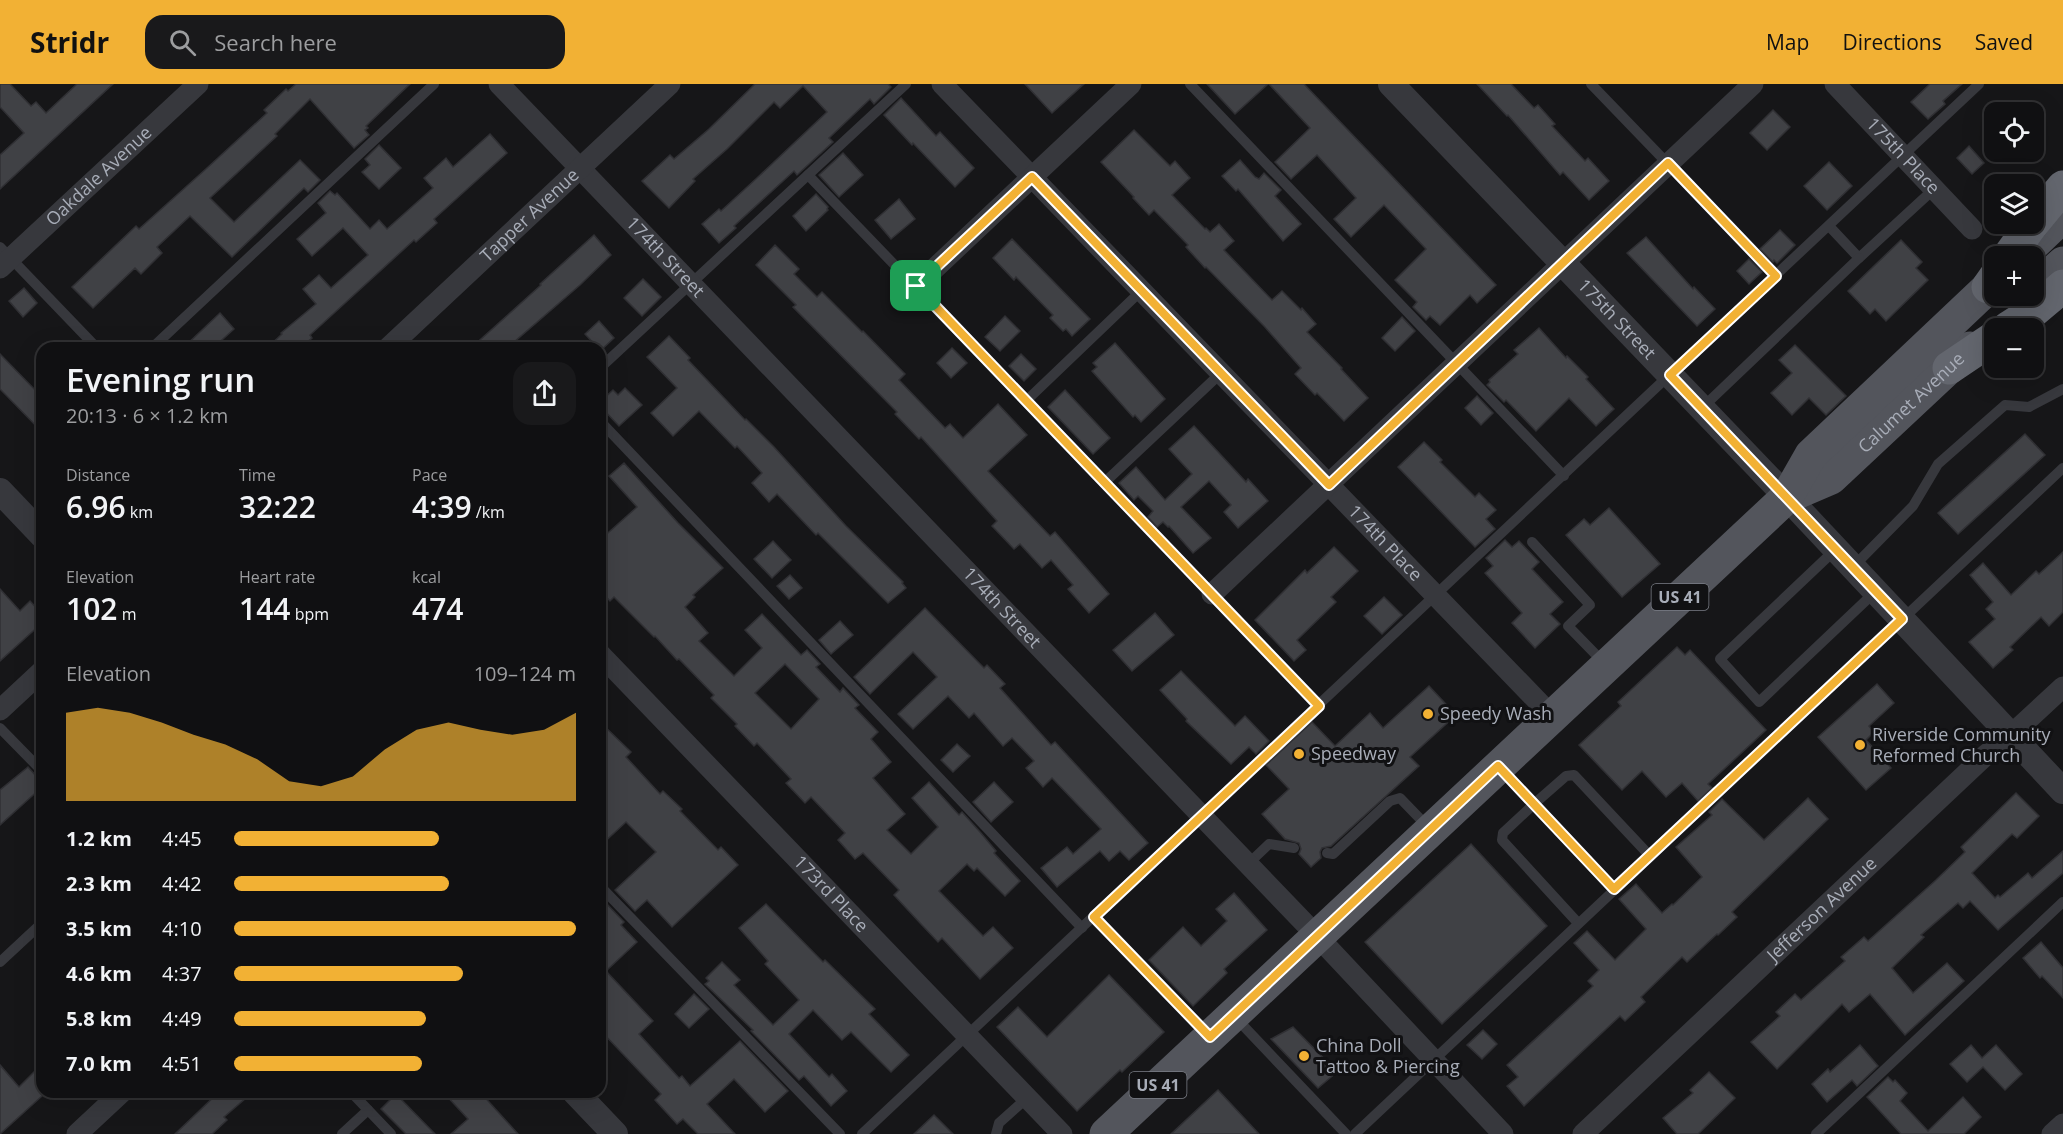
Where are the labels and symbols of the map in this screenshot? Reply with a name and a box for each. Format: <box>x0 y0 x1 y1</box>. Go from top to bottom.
street label: 175th Place <box>1862 112 1946 199</box>
street label: Oakdale Avenue <box>40 120 156 231</box>
street label: Tapper Avenue <box>474 163 583 267</box>
street label: 174th Street <box>621 211 710 302</box>
pin <box>890 260 941 311</box>
street label: 175th Street <box>1573 273 1662 364</box>
street label: Calumet Avenue <box>1852 346 1969 458</box>
street label: 174th Place <box>1343 499 1428 586</box>
street label: 174th Street <box>958 561 1047 653</box>
road number: US 41 <box>1652 584 1708 610</box>
place label: Speedy Wash <box>1440 701 1552 725</box>
marker: Speedy Wash <box>1421 707 1435 721</box>
place label: Riverside Community Reformed Church <box>1872 722 2052 767</box>
marker: Riverside Community Reformed Church <box>1853 738 1867 752</box>
place label: Speedway <box>1311 741 1397 765</box>
marker: Speedway <box>1292 747 1306 761</box>
street label: 173rd Place <box>789 850 874 937</box>
street label: Jefferson Avenue <box>1760 851 1881 967</box>
place label: China Doll Tattoo & Piercing <box>1316 1033 1460 1078</box>
marker: China Doll Tattoo & Piercing <box>1297 1049 1311 1063</box>
road number: US 41 <box>1130 1072 1186 1098</box>

